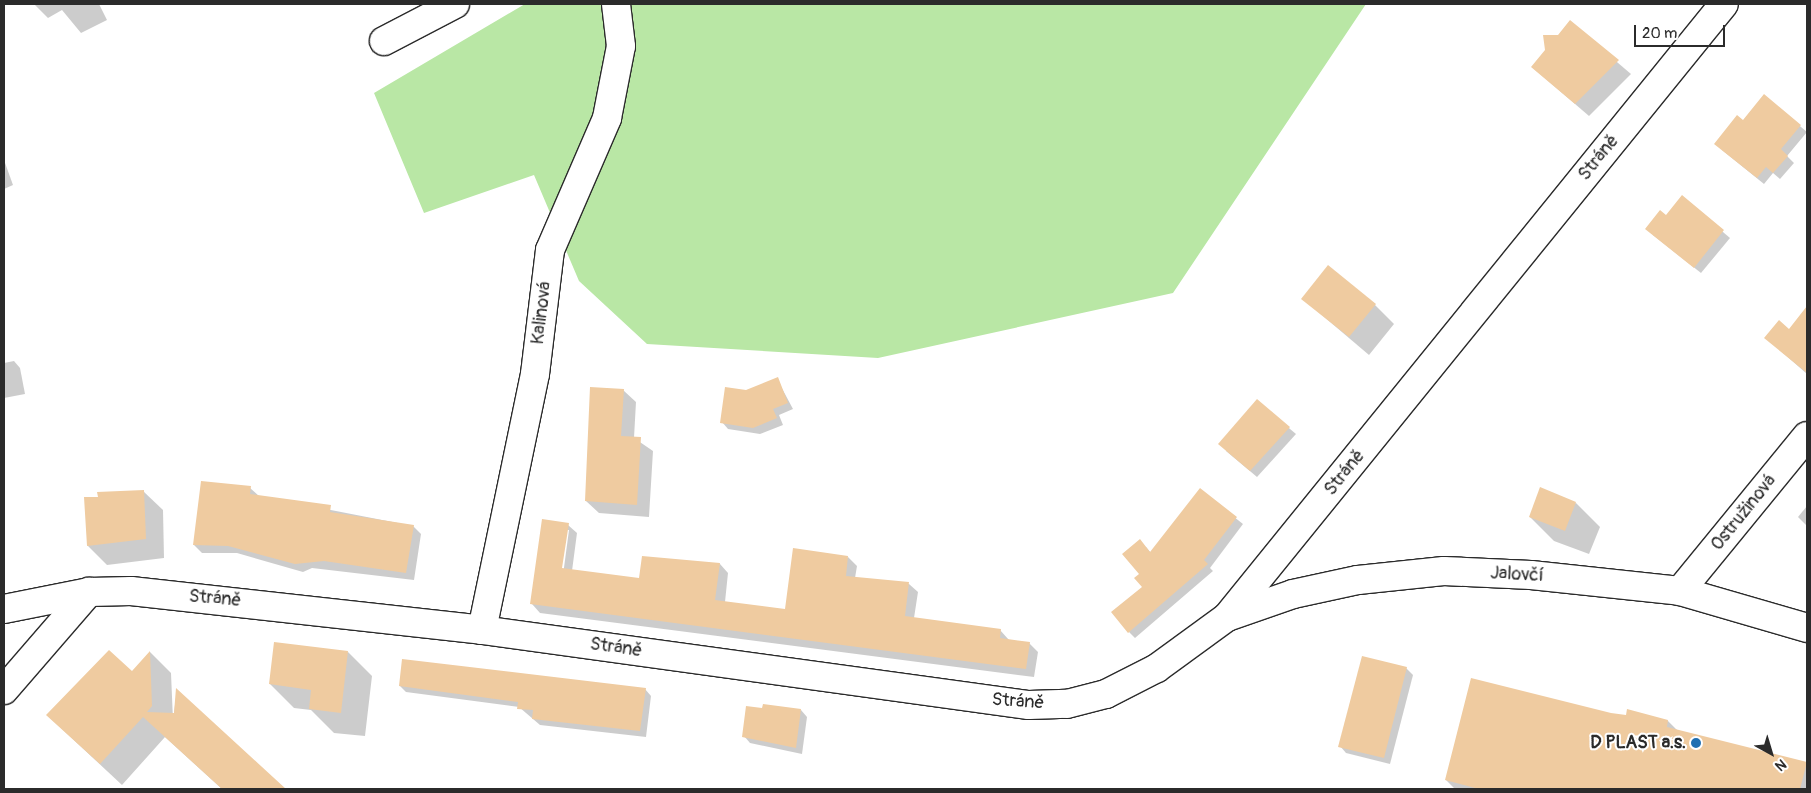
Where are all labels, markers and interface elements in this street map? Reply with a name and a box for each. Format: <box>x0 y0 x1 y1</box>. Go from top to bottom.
scale bar <box>1636 15 1727 47</box>
text: 20 m <box>1642 24 1677 43</box>
street label: Stráně <box>1574 131 1624 185</box>
street label: Kalinová <box>527 280 557 346</box>
street label: Stráně <box>1320 446 1370 500</box>
street label: Ostružinová <box>1707 471 1781 555</box>
street label: Jalovčí <box>1490 563 1544 587</box>
street label: Stráně <box>188 586 242 612</box>
street label: Stráně <box>589 634 643 662</box>
street label: Stráně <box>991 689 1045 715</box>
north arrow <box>1746 728 1796 778</box>
place label: D PLAST a.s. <box>1590 732 1686 754</box>
marker: D PLAST a.s. <box>1690 737 1702 749</box>
text: N <box>1772 755 1790 775</box>

